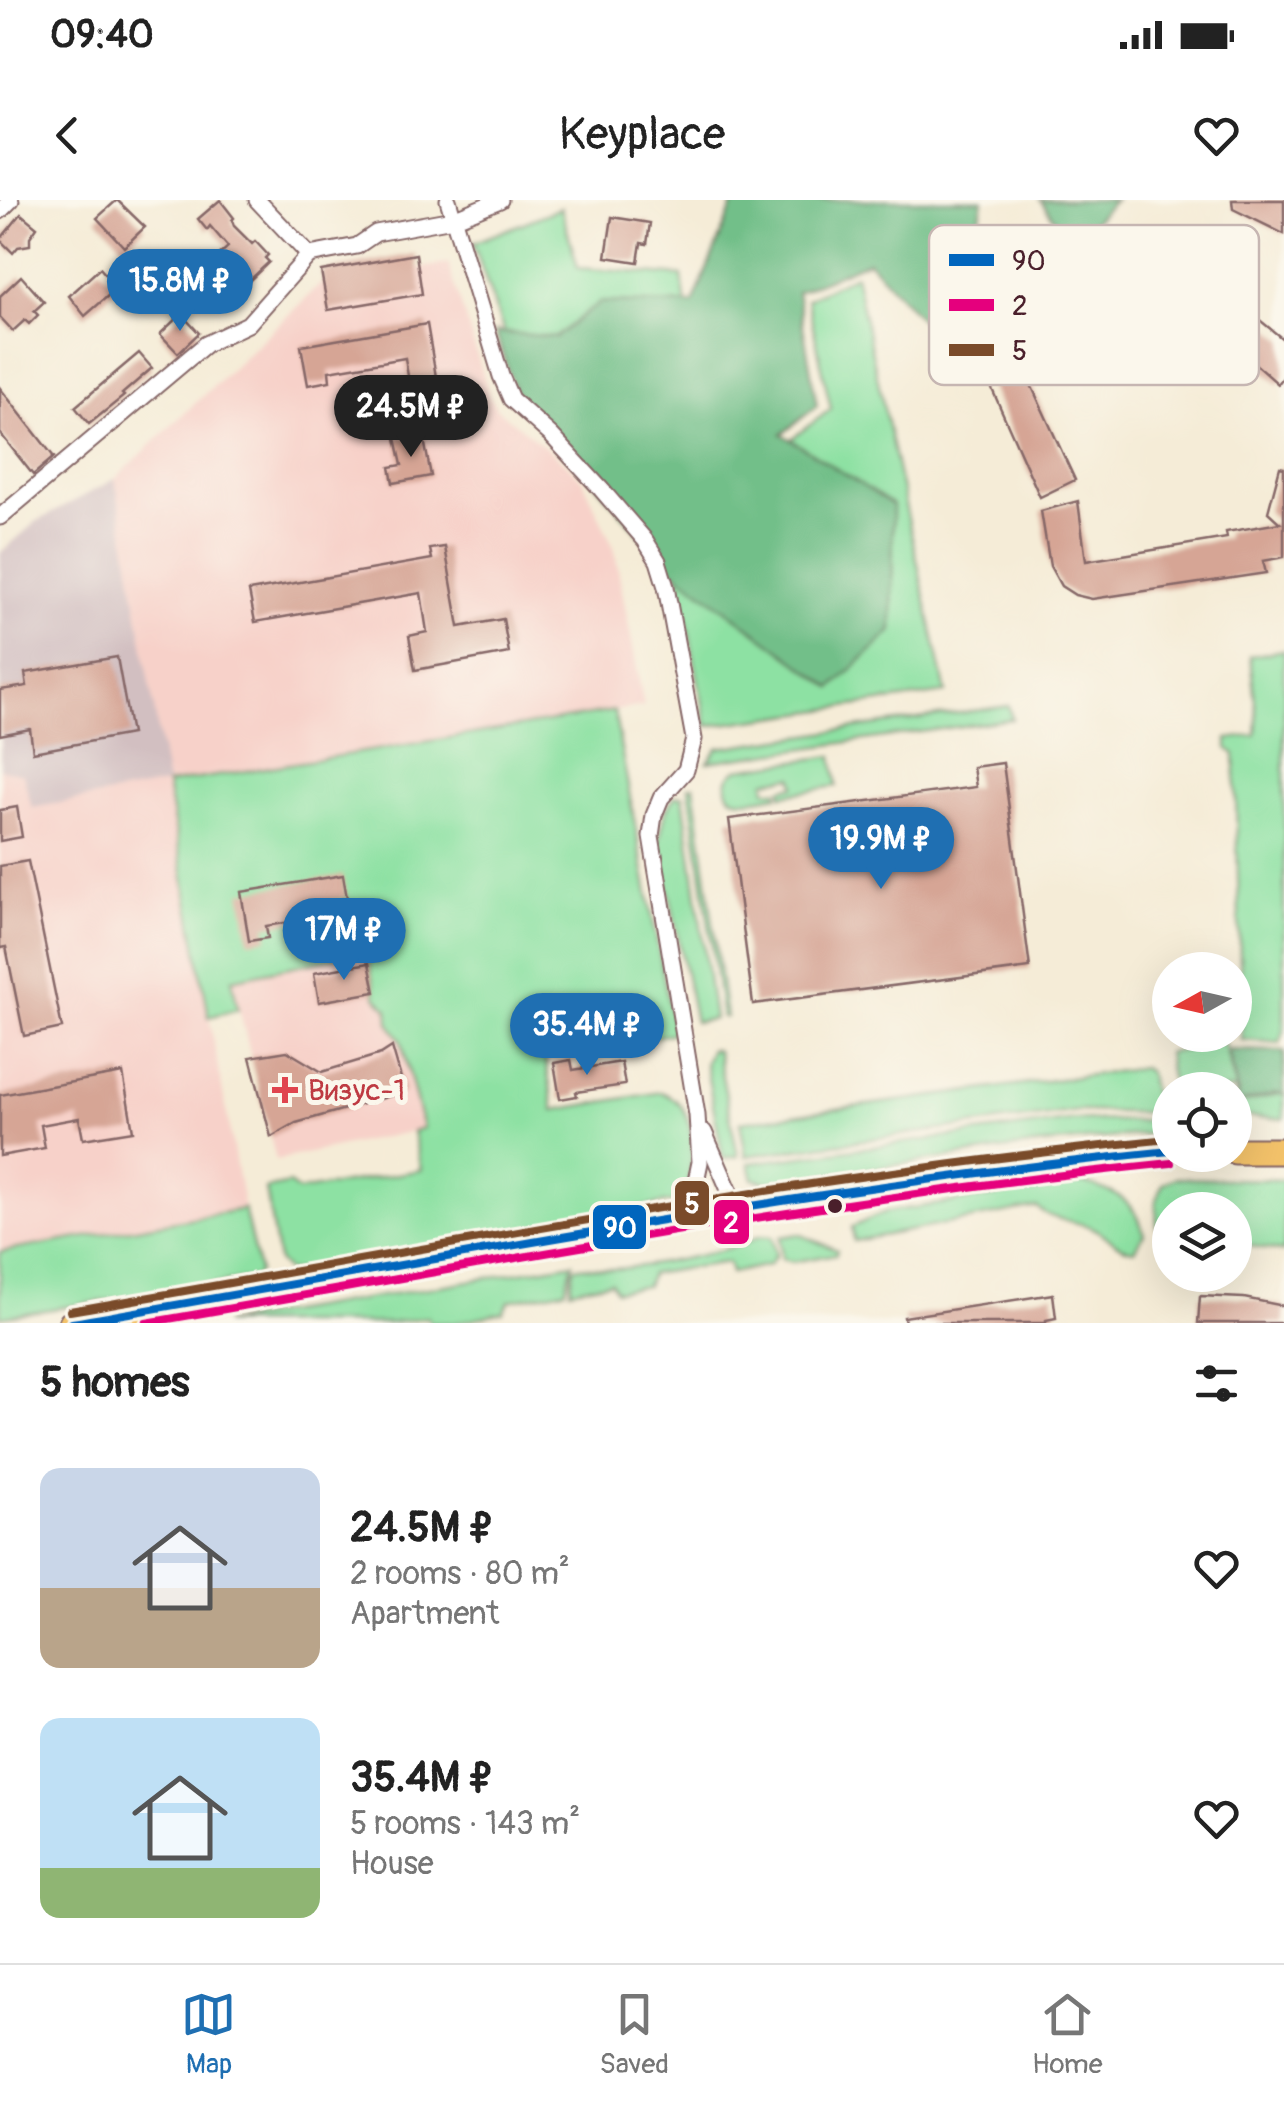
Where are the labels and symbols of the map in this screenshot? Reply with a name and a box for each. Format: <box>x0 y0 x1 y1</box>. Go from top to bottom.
legend <box>929 225 1259 385</box>
text: 90 <box>1012 244 1046 279</box>
pin: 15.8M ₽ <box>88 249 272 334</box>
text: 2 <box>1012 289 1028 324</box>
text: 5 <box>1012 334 1027 369</box>
pin: 24.5M ₽ <box>319 375 503 460</box>
pin: 19.9M ₽ <box>789 807 973 892</box>
pin: 17M ₽ <box>274 898 414 983</box>
north arrow <box>1152 952 1252 1052</box>
pin: 35.4M ₽ <box>495 993 679 1078</box>
place label: Визус-1 <box>308 1072 405 1109</box>
marker: Визус-1 <box>272 1077 298 1103</box>
line badge: 5 <box>673 1179 711 1227</box>
text: 5 <box>684 1187 700 1222</box>
unlabelled marker <box>825 1196 845 1216</box>
line badge: 2 <box>712 1198 751 1246</box>
line badge: 90 <box>591 1203 648 1251</box>
text: 2 <box>723 1206 739 1241</box>
text: 90 <box>603 1211 637 1246</box>

